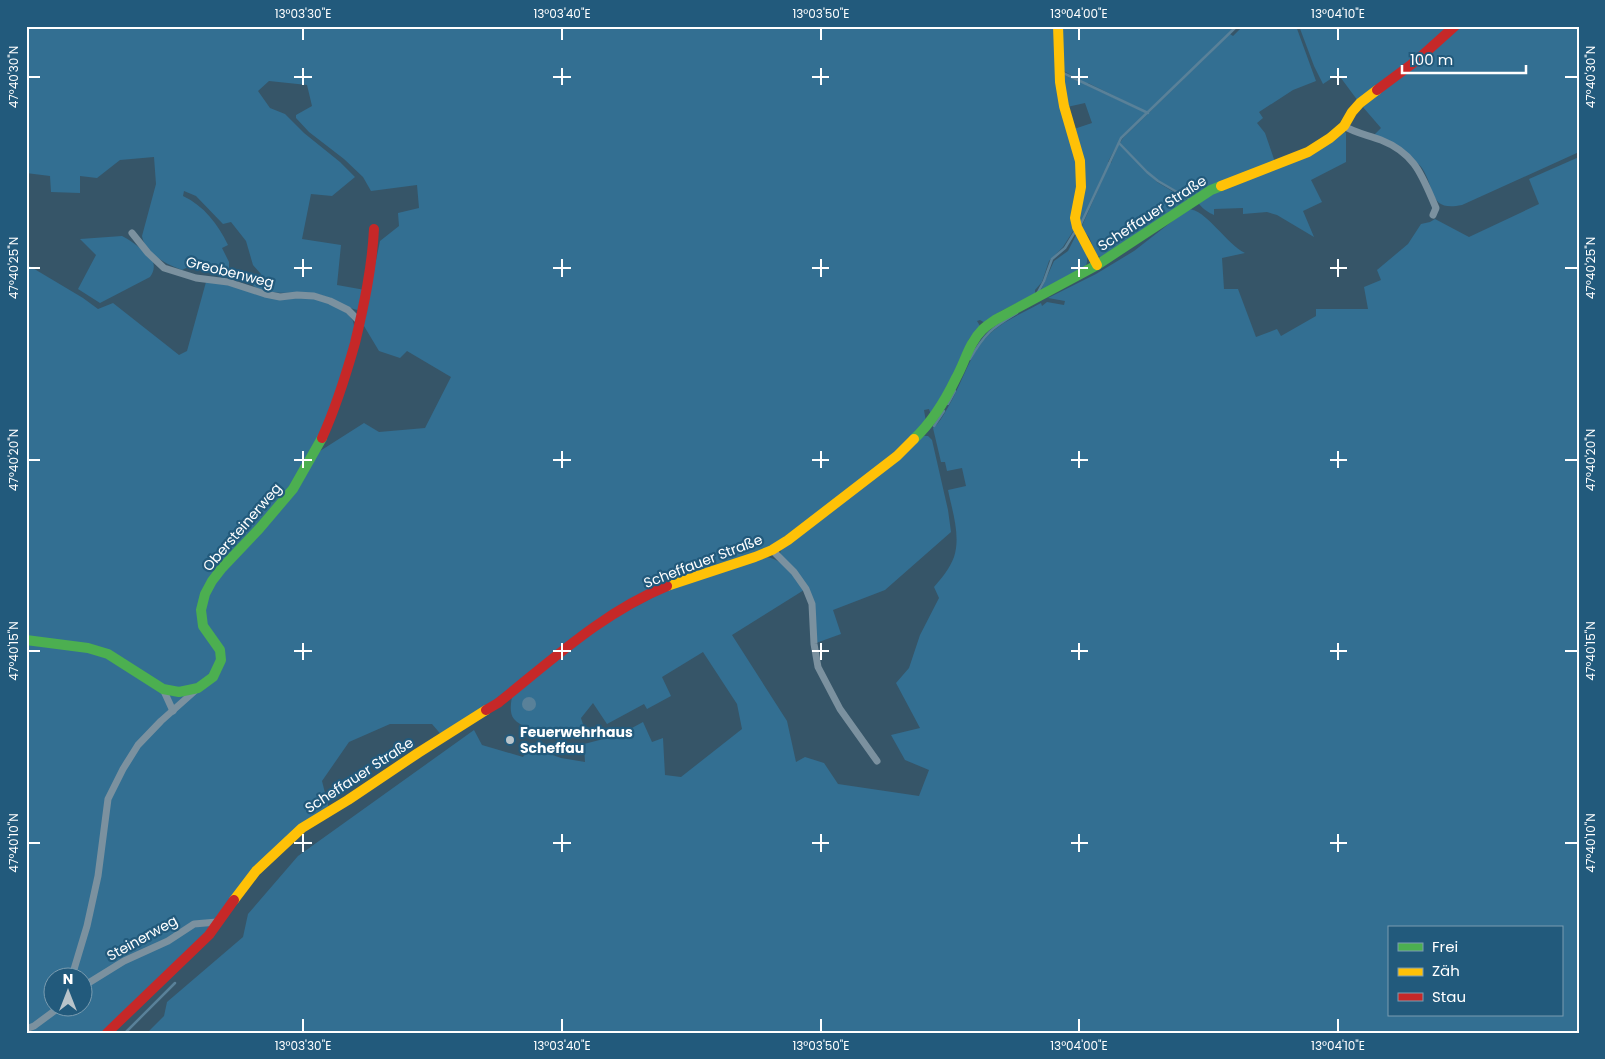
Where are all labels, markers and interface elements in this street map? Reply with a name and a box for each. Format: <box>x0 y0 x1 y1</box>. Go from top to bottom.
text: 13°03'30"E <box>275 5 331 22</box>
text: 13°03'40"E <box>533 5 591 22</box>
text: 13°03'50"E <box>792 5 850 22</box>
text: 13°04'00"E <box>1050 5 1108 22</box>
text: 13°04'10"E <box>1311 5 1365 22</box>
scale bar <box>1402 42 1526 74</box>
text: 47°40'30"N <box>5 46 22 108</box>
text: 47°40'30"N <box>1582 46 1599 108</box>
text: 100 m <box>1410 49 1453 70</box>
street label: Scheffauer Straße <box>1094 170 1210 256</box>
text: 47°40'25"N <box>5 237 22 299</box>
text: 47°40'25"N <box>1582 237 1599 299</box>
street label: Greobenweg <box>184 251 276 293</box>
text: 47°40'20"N <box>5 429 22 491</box>
text: 47°40'20"N <box>1582 429 1599 491</box>
street label: Obersteinerweg <box>198 478 286 576</box>
street label: Scheffauer Straße <box>641 529 766 593</box>
text: 47°40'15"N <box>5 621 22 681</box>
text: 47°40'15"N <box>1582 621 1599 681</box>
place label: Feuerwehrhaus Scheffau <box>520 722 633 758</box>
street label: Scheffauer Straße <box>301 732 417 818</box>
marker: Feuerwehrhaus Scheffau <box>504 734 516 746</box>
text: 47°40'10"N <box>5 813 22 873</box>
text: 47°40'10"N <box>1582 813 1599 873</box>
street label: Steinerweg <box>103 910 181 966</box>
legend <box>1388 926 1562 1016</box>
text: Frei <box>1432 936 1458 957</box>
text: Zäh <box>1432 960 1460 981</box>
north arrow <box>42 966 92 1016</box>
text: N <box>63 969 73 989</box>
text: Stau <box>1432 986 1466 1007</box>
text: 13°03'30"E <box>275 1037 331 1054</box>
text: 13°03'40"E <box>533 1037 591 1054</box>
text: 13°03'50"E <box>792 1037 850 1054</box>
text: 13°04'00"E <box>1050 1037 1108 1054</box>
text: 13°04'10"E <box>1311 1037 1365 1054</box>

